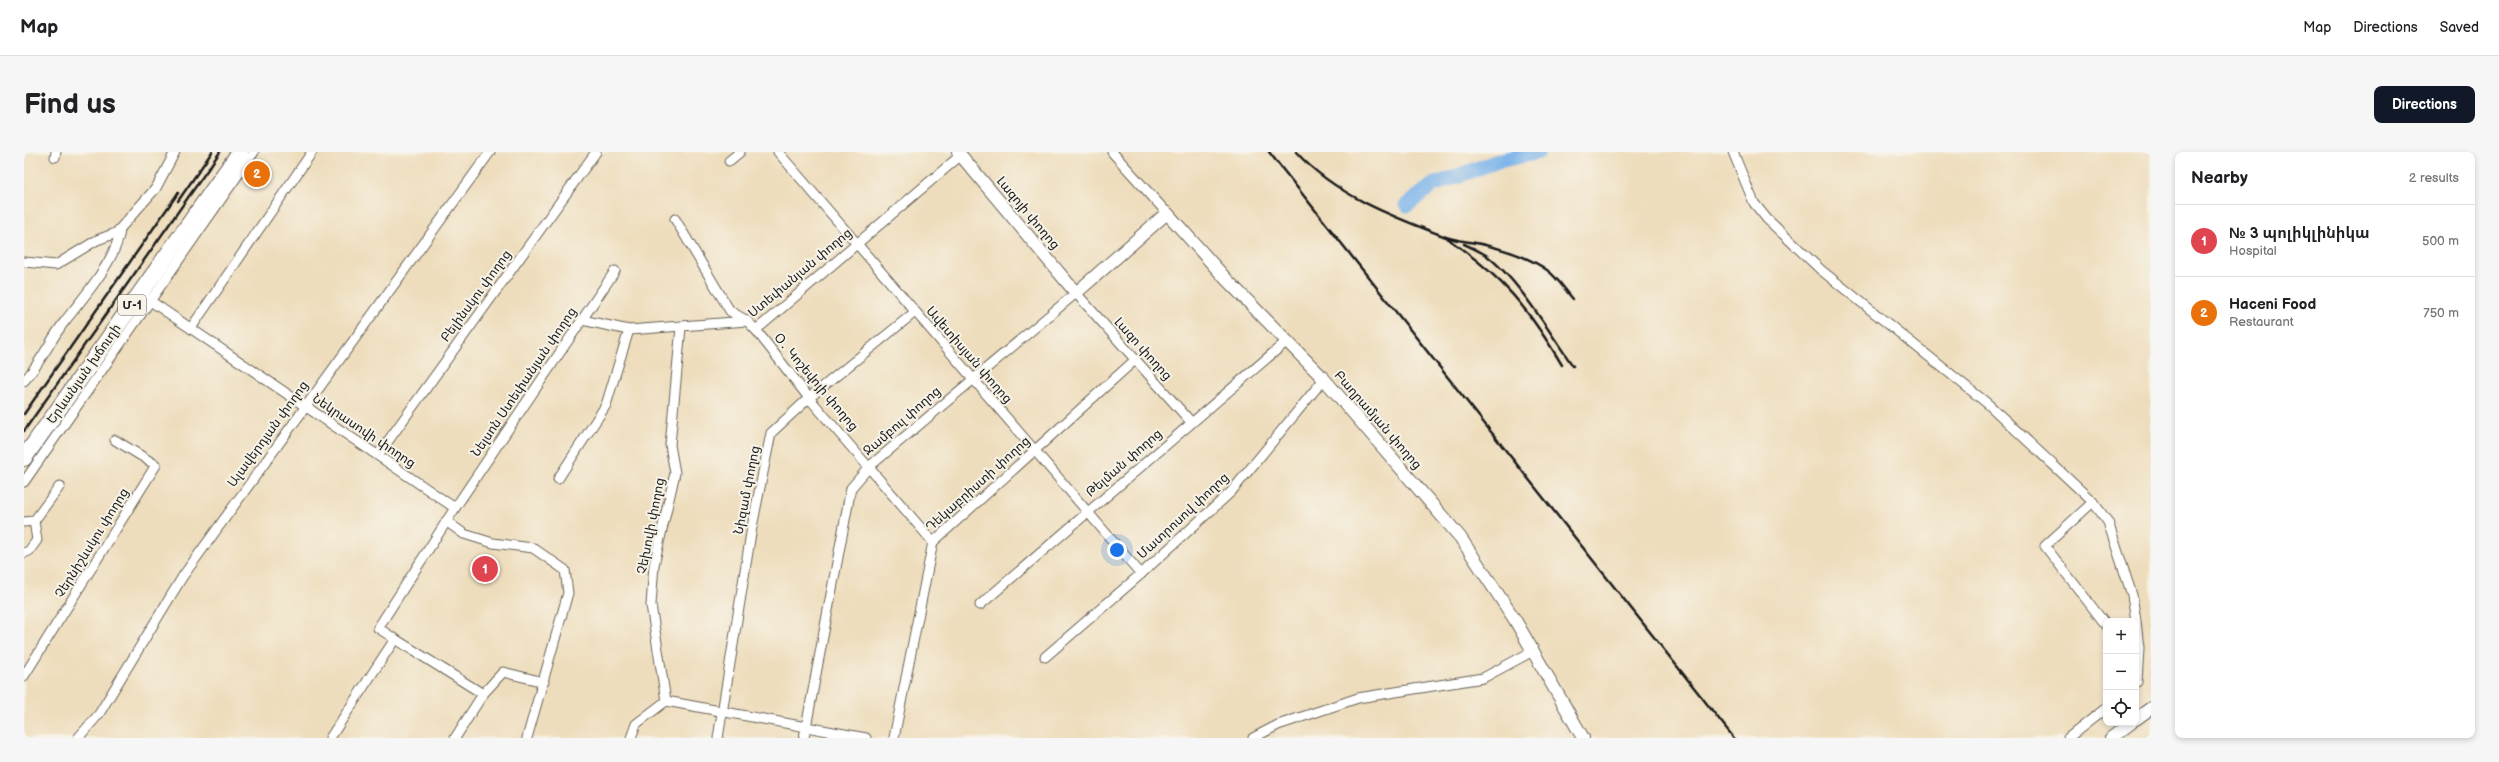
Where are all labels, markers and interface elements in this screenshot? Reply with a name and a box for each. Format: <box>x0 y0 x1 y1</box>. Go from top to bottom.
text: Map <box>20 16 58 39</box>
text: Map <box>2303 19 2331 36</box>
text: Directions <box>2353 19 2418 36</box>
text: Saved <box>2440 19 2479 36</box>
button: Directions <box>2374 86 2475 123</box>
text: Find us <box>24 88 116 121</box>
pin: 2 <box>244 159 270 189</box>
text: Nearby <box>2191 168 2248 188</box>
text: 2 results <box>2409 170 2459 186</box>
street label: Լազոյի փողոց <box>993 173 1063 253</box>
text: № 3 պոլիկլինիկա <box>2229 224 2370 243</box>
street label: Ստեփանյան փողոց <box>745 225 855 321</box>
text: 1 <box>2201 233 2207 249</box>
text: 500 m <box>2422 233 2459 249</box>
text: Hospital <box>2229 243 2277 259</box>
street label: Բելինսկու փողոց <box>437 247 515 345</box>
road number: Մ-1 <box>118 295 146 315</box>
text: Haceni Food <box>2229 295 2316 314</box>
street label: Ավետիսյան փողոց <box>922 303 1016 407</box>
street label: Նելսոն Ստեփանյան փողոց <box>468 304 580 460</box>
text: 2 <box>2200 305 2208 321</box>
text: 750 m <box>2423 305 2459 321</box>
street label: Լազո փողոց <box>1111 314 1175 384</box>
text: Restaurant <box>2229 314 2294 330</box>
street label: Երևանյան խճուղի <box>43 321 125 427</box>
street label: Օ․ Կոշեվոյի փողոց <box>770 330 862 434</box>
street label: Բաղրամյան փողոց <box>1331 367 1425 473</box>
street label: Ալավերդյան փողոց <box>224 378 312 490</box>
street label: Ջամբուլ փողոց <box>860 383 944 459</box>
street label: Նեկրասովի փողոց <box>309 390 419 472</box>
street label: Թելման փողոց <box>1083 426 1165 500</box>
street label: Դեկաբրիստի փողոց <box>923 433 1033 535</box>
street label: Նիզամ փողոց <box>731 444 763 536</box>
street label: Մատրոսով փողոց <box>1134 469 1232 563</box>
street label: Չեխովի փողոց <box>634 476 668 576</box>
street label: Չերնիշևսկու փողոց <box>52 485 132 601</box>
your location <box>1107 540 1127 560</box>
pin: 1 <box>472 554 498 584</box>
map controls <box>2103 618 2139 726</box>
button: + <box>2103 618 2139 654</box>
button: − <box>2103 654 2139 690</box>
button: locate <box>2103 690 2139 726</box>

